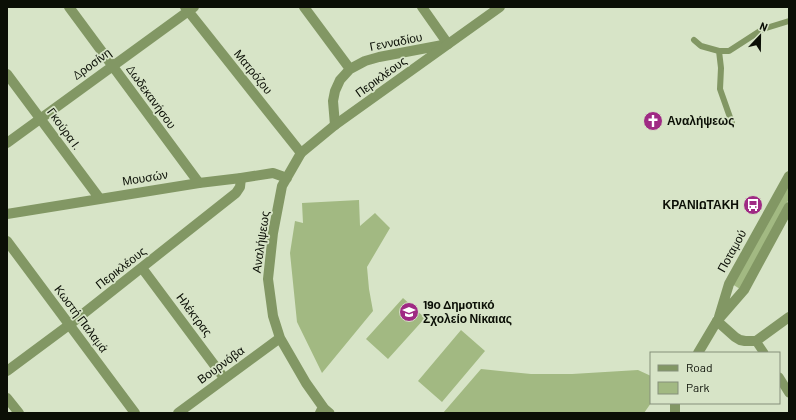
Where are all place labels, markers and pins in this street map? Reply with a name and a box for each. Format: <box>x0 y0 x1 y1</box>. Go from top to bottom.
church icon: Αναλήψεως <box>642 110 664 132</box>
place label: Αναλήψεως <box>667 113 734 128</box>
bus stop icon: ΚΡΑΝΙΩΤΑΚΗ <box>742 194 764 216</box>
place label: ΚΡΑΝΙΩΤΑΚΗ <box>662 197 739 211</box>
place label: 19ο Δημοτικό Σχολείο Νίκαιας <box>423 297 512 326</box>
school or university icon: 19ο Δημοτικό Σχολείο Νίκαιας <box>398 301 420 323</box>

